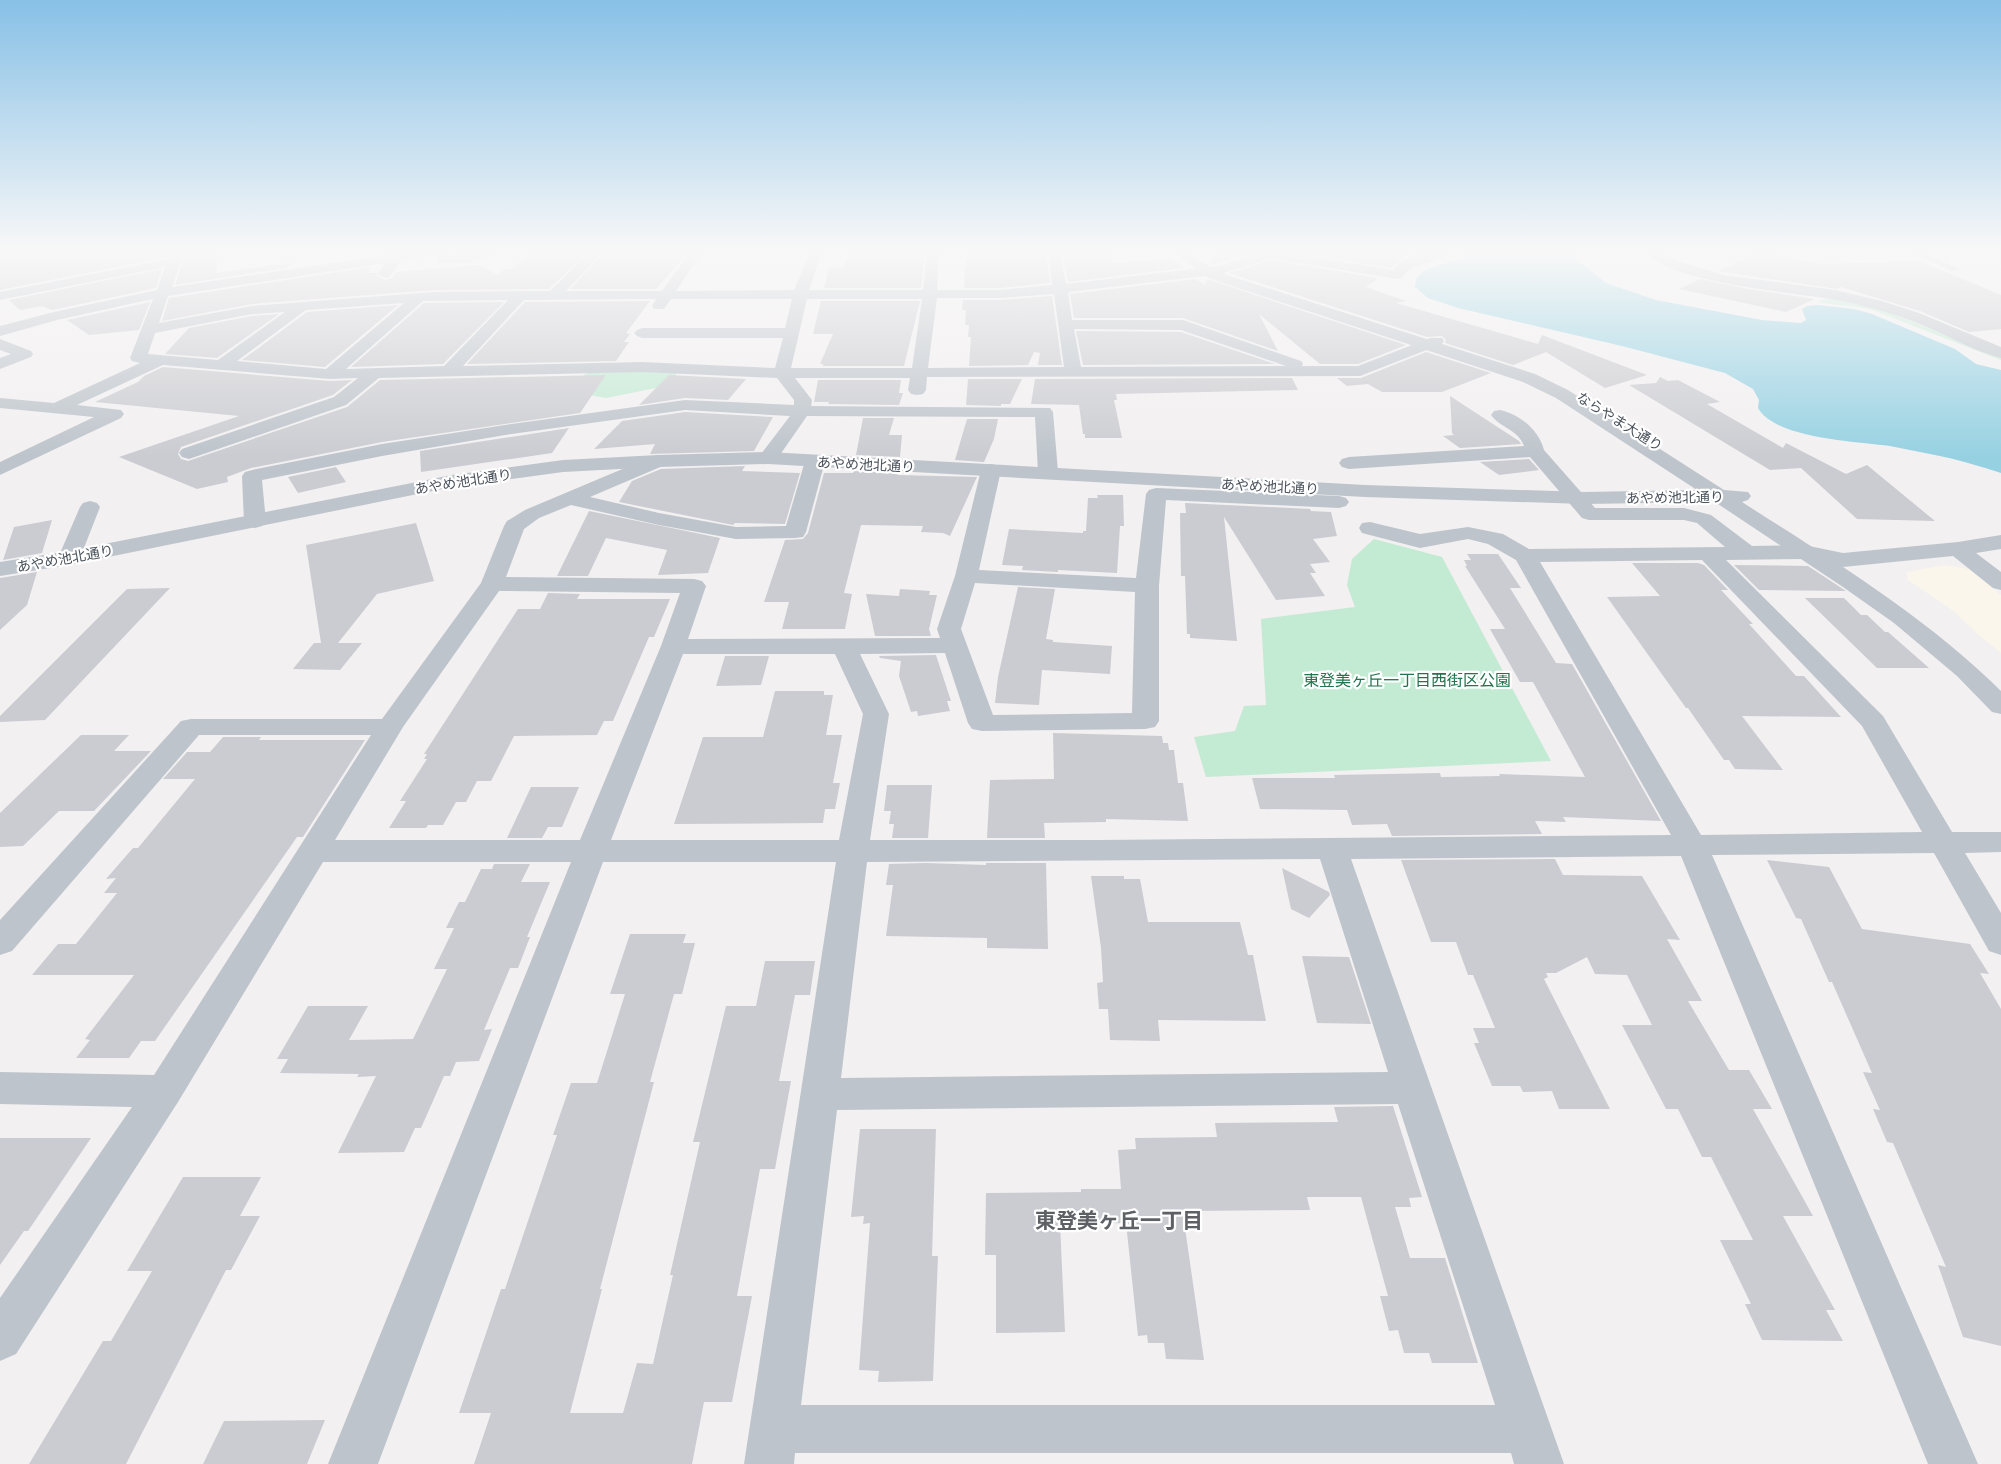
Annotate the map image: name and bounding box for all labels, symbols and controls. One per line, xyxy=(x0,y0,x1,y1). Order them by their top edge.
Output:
street label: ならやま大通り xyxy=(1574,388,1666,454)
street label: あやめ池北通り xyxy=(817,453,915,475)
street label: あやめ池北通り xyxy=(413,465,513,497)
street label: あやめ池北通り xyxy=(1221,475,1319,497)
street label: あやめ池北通り xyxy=(1626,488,1724,506)
street label: あやめ池北通り xyxy=(15,541,115,575)
park label: 東登美ヶ丘一丁目西街区公園 xyxy=(1303,670,1511,689)
district label: 東登美ヶ丘一丁目 xyxy=(1035,1207,1203,1232)

